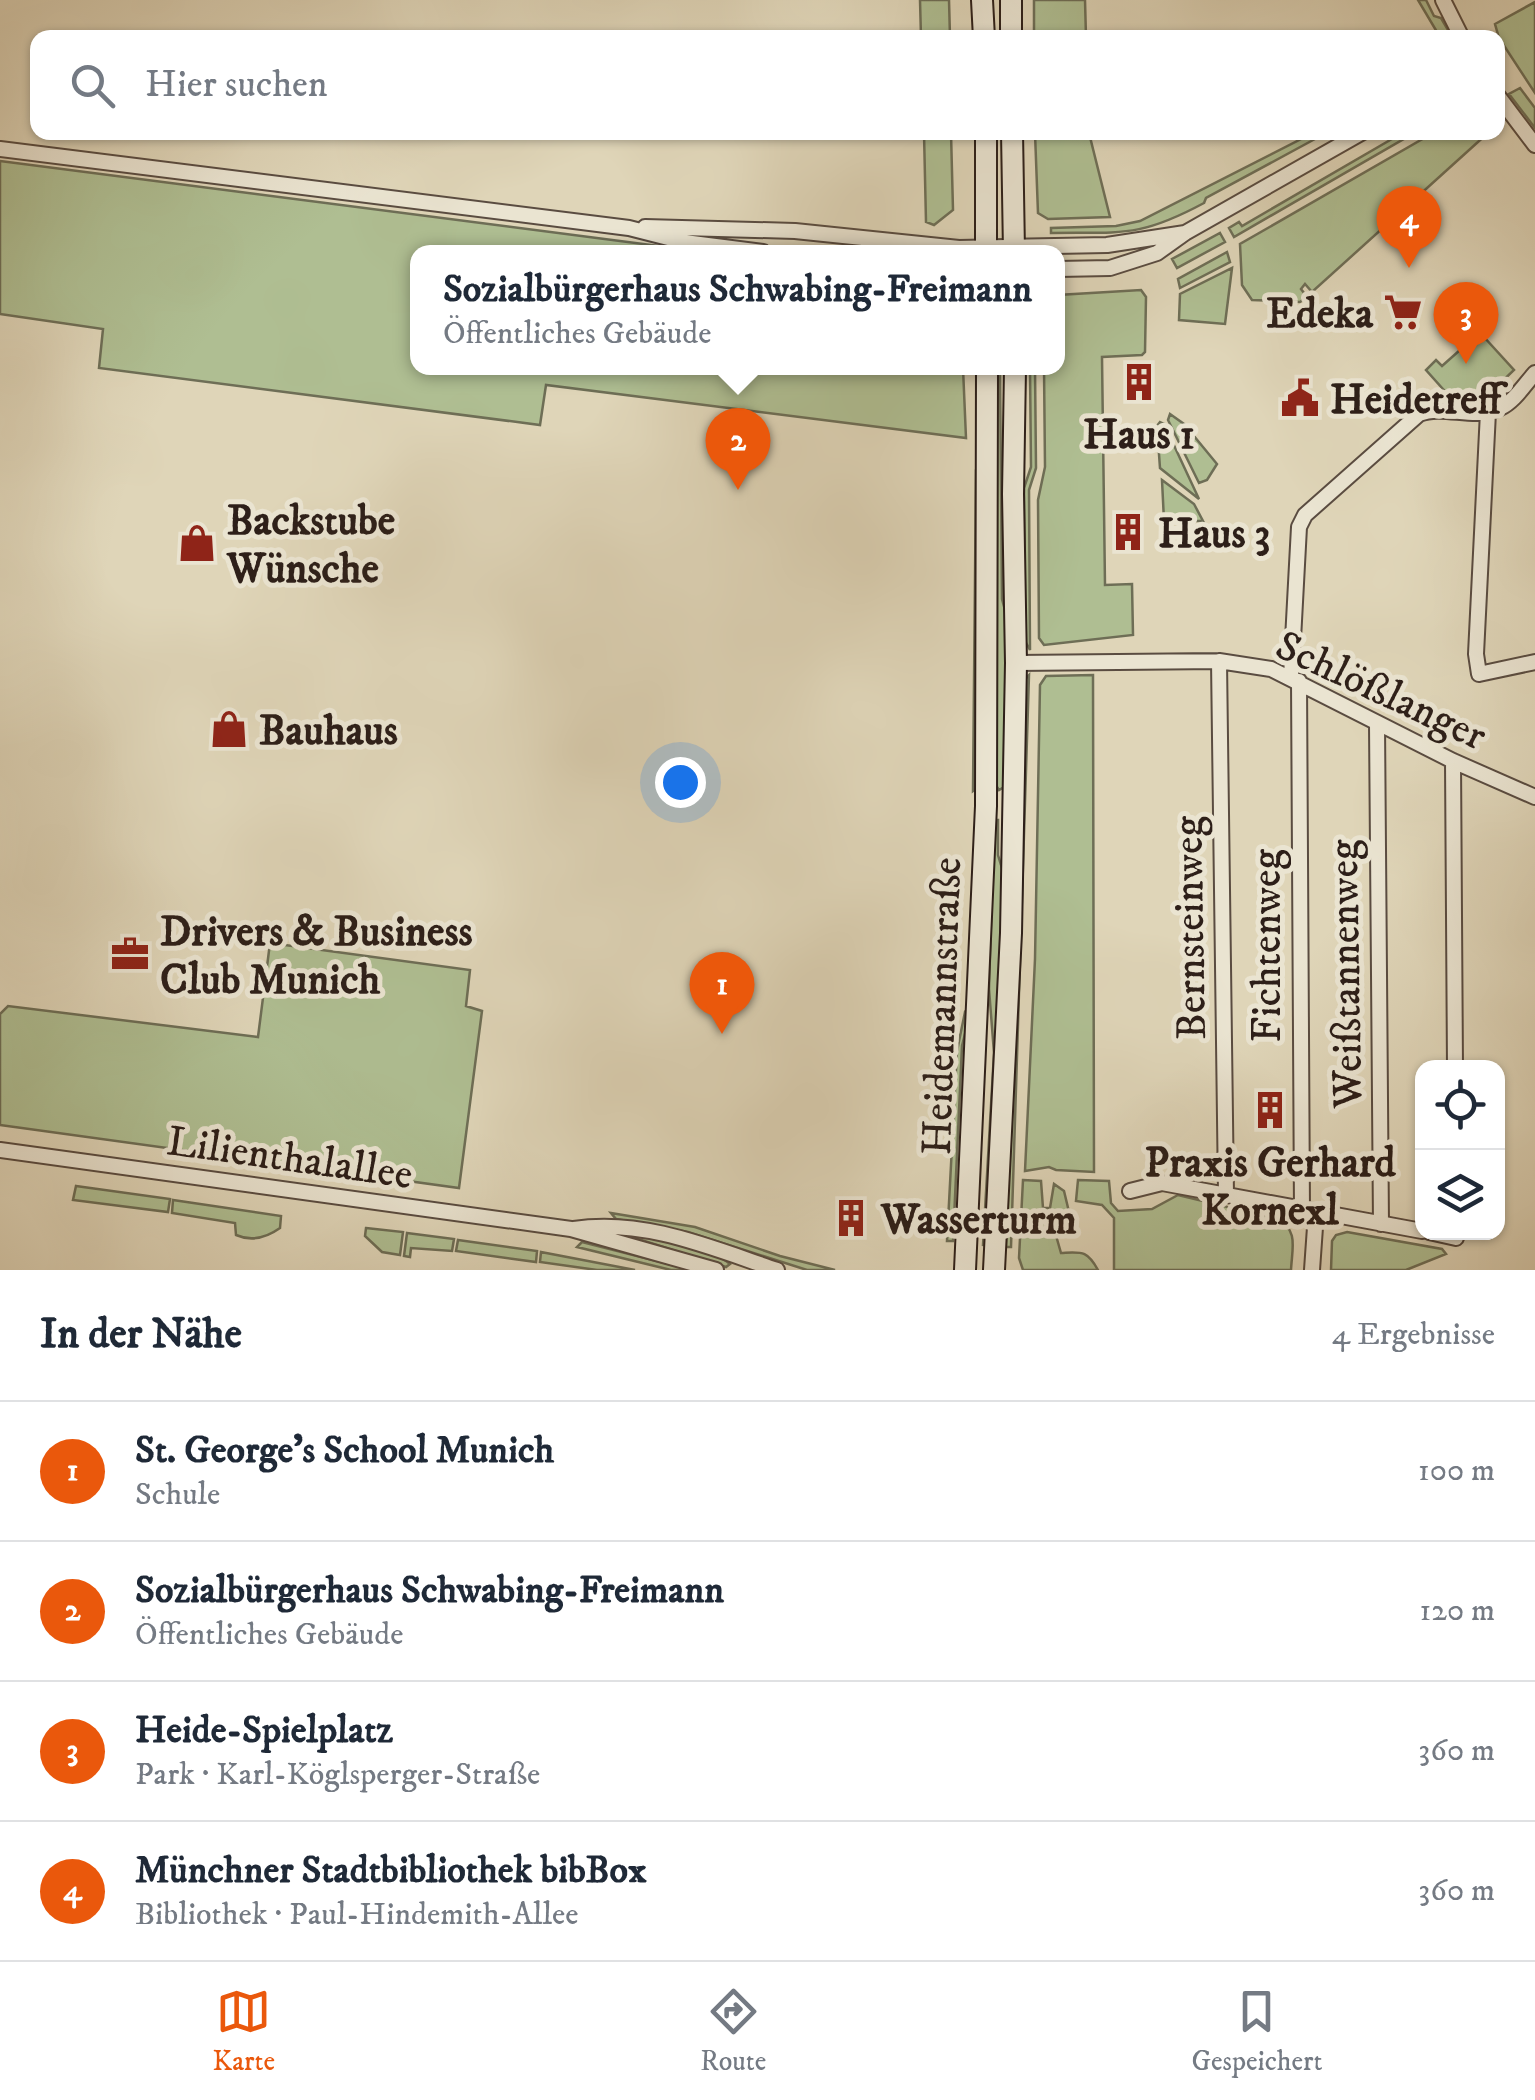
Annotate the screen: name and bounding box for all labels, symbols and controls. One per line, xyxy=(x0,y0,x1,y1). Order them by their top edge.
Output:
search box xyxy=(30,30,1505,140)
icon: search xyxy=(65,58,120,113)
text: Hier suchen xyxy=(145,61,328,109)
pin: 4 xyxy=(1376,186,1442,268)
popup xyxy=(410,245,1065,375)
text: Sozialbürgerhaus Schwabing-Freimann xyxy=(443,266,1032,314)
pin: 3 xyxy=(1434,282,1498,364)
place label: Edeka xyxy=(1266,289,1374,341)
supermarket icon: Edeka xyxy=(1382,291,1424,333)
text: Öffentliches Gebäude xyxy=(443,314,711,354)
building icon: Haus 1 xyxy=(1118,361,1160,403)
place label: Heidetreff xyxy=(1330,375,1509,427)
public building icon: Heidetreff xyxy=(1279,377,1321,419)
pin: 2 xyxy=(706,408,770,490)
place label: Haus 1 xyxy=(1083,410,1195,462)
place label: Backstube Wünsche xyxy=(226,496,395,596)
place label: Haus 3 xyxy=(1158,509,1270,561)
building icon: Haus 3 xyxy=(1107,511,1149,553)
shop icon: Backstube Wünsche xyxy=(176,522,218,564)
street label: Schlößlanger xyxy=(1267,620,1495,763)
place label: Bauhaus xyxy=(259,706,398,758)
shop icon: Bauhaus xyxy=(208,708,250,750)
your location xyxy=(655,757,706,808)
street label: Bernsteinweg xyxy=(1163,815,1219,1040)
street label: Weißtannenweg xyxy=(1319,839,1375,1110)
street label: Fichtenweg xyxy=(1242,849,1294,1043)
street label: Heidemannstraße xyxy=(912,856,974,1156)
place label: Drivers & Business Club Munich xyxy=(160,907,472,1007)
office icon: Drivers & Business Club Munich xyxy=(109,933,151,975)
pin: 1 xyxy=(690,952,754,1034)
map controls xyxy=(1415,1060,1505,1240)
button: locate xyxy=(1415,1060,1505,1150)
building icon: Praxis Gerhard Kornexl xyxy=(1249,1089,1291,1131)
street label: Lilienthalallee xyxy=(164,1116,416,1202)
place label: Praxis Gerhard Kornexl xyxy=(1145,1138,1396,1238)
button: layers xyxy=(1415,1150,1505,1240)
place label: Wasserturm xyxy=(880,1195,1077,1247)
building icon: Wasserturm xyxy=(830,1197,872,1239)
text: In der Nähe xyxy=(40,1309,242,1361)
text: 4 Ergebnisse xyxy=(1332,1315,1495,1355)
text: St. George’s School Munich xyxy=(135,1427,554,1475)
text: 1 xyxy=(67,1451,78,1491)
text: 100 m xyxy=(1418,1451,1495,1491)
text: Schule xyxy=(135,1475,220,1515)
text: Sozialbürgerhaus Schwabing-Freimann xyxy=(135,1567,724,1615)
text: 2 xyxy=(65,1591,80,1631)
text: 120 m xyxy=(1419,1591,1495,1631)
text: Öffentliches Gebäude xyxy=(135,1615,404,1655)
text: Heide-Spielplatz xyxy=(135,1707,393,1755)
text: 3 xyxy=(67,1731,78,1771)
text: 360 m xyxy=(1418,1731,1495,1771)
text: Park · Karl-Köglsperger-Straße xyxy=(135,1755,540,1795)
text: Münchner Stadtbibliothek bibBox xyxy=(135,1847,647,1895)
text: 4 xyxy=(63,1871,82,1911)
text: 360 m xyxy=(1418,1871,1495,1911)
text: Bibliothek · Paul-Hindemith-Allee xyxy=(135,1895,578,1935)
tab: Karte xyxy=(213,1984,275,2079)
tab: Route xyxy=(700,1984,766,2079)
tab: Gespeichert xyxy=(1191,1984,1322,2079)

